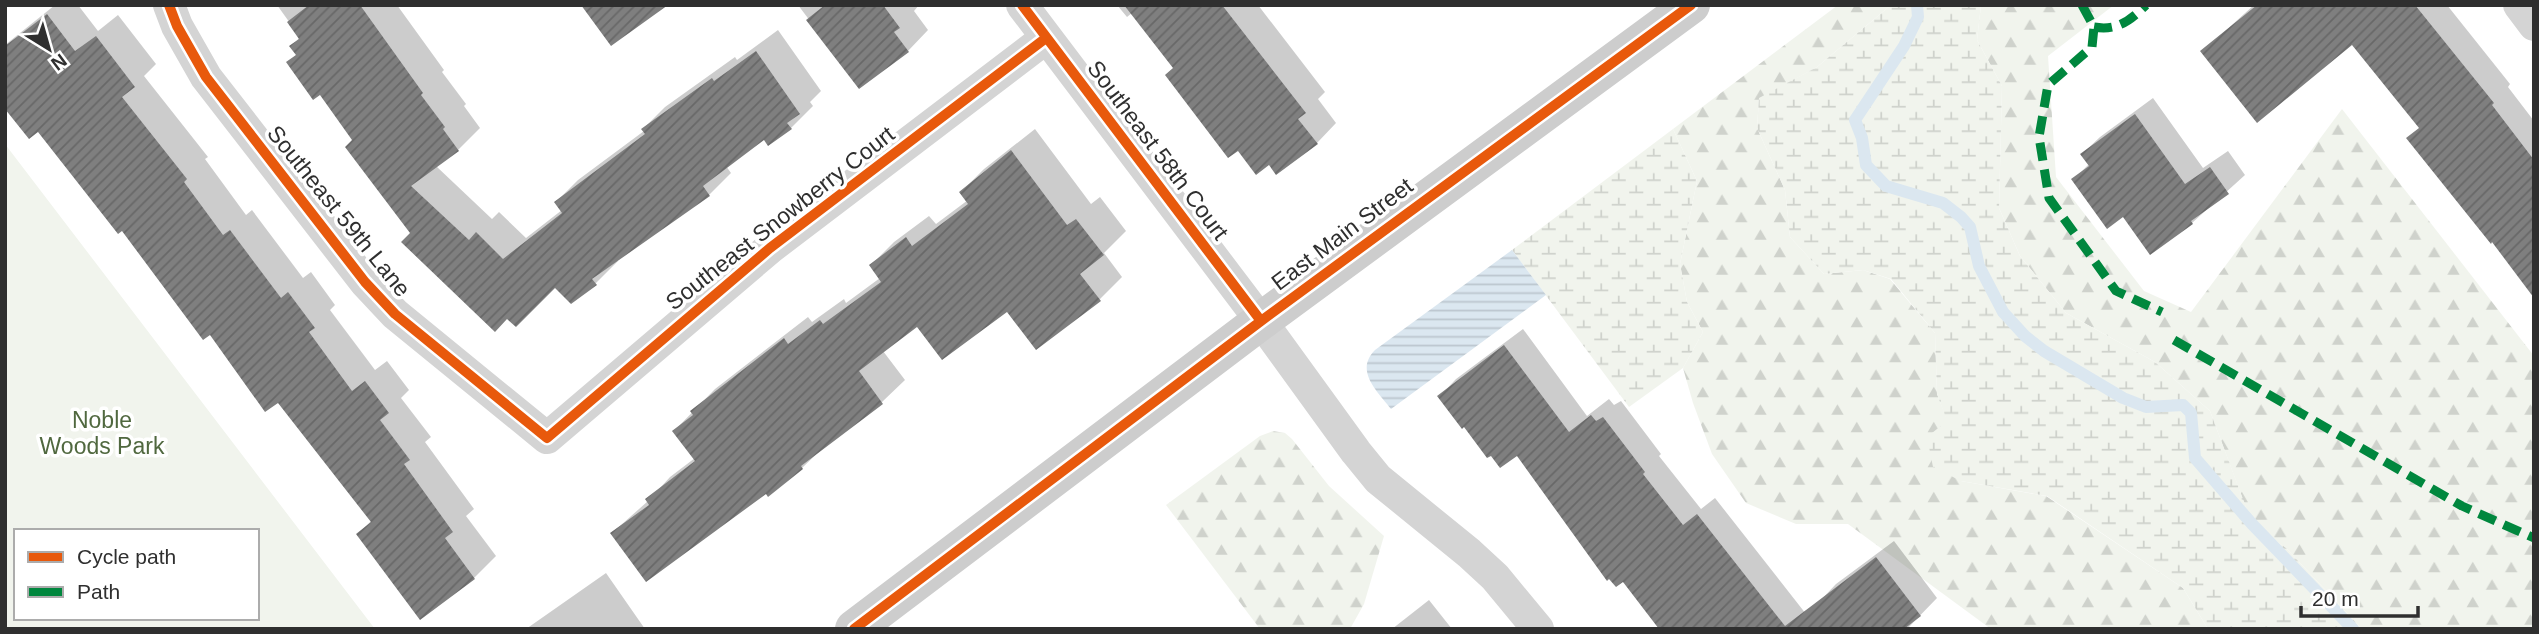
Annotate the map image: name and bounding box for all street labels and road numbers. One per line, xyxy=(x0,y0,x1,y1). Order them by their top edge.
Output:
street label: Southeast 58th Court xyxy=(1082,55,1234,245)
street label: Southeast 59th Lane xyxy=(262,120,416,302)
street label: Southeast Snowberry Court xyxy=(661,120,900,315)
street label: East Main Street xyxy=(1266,172,1418,296)

